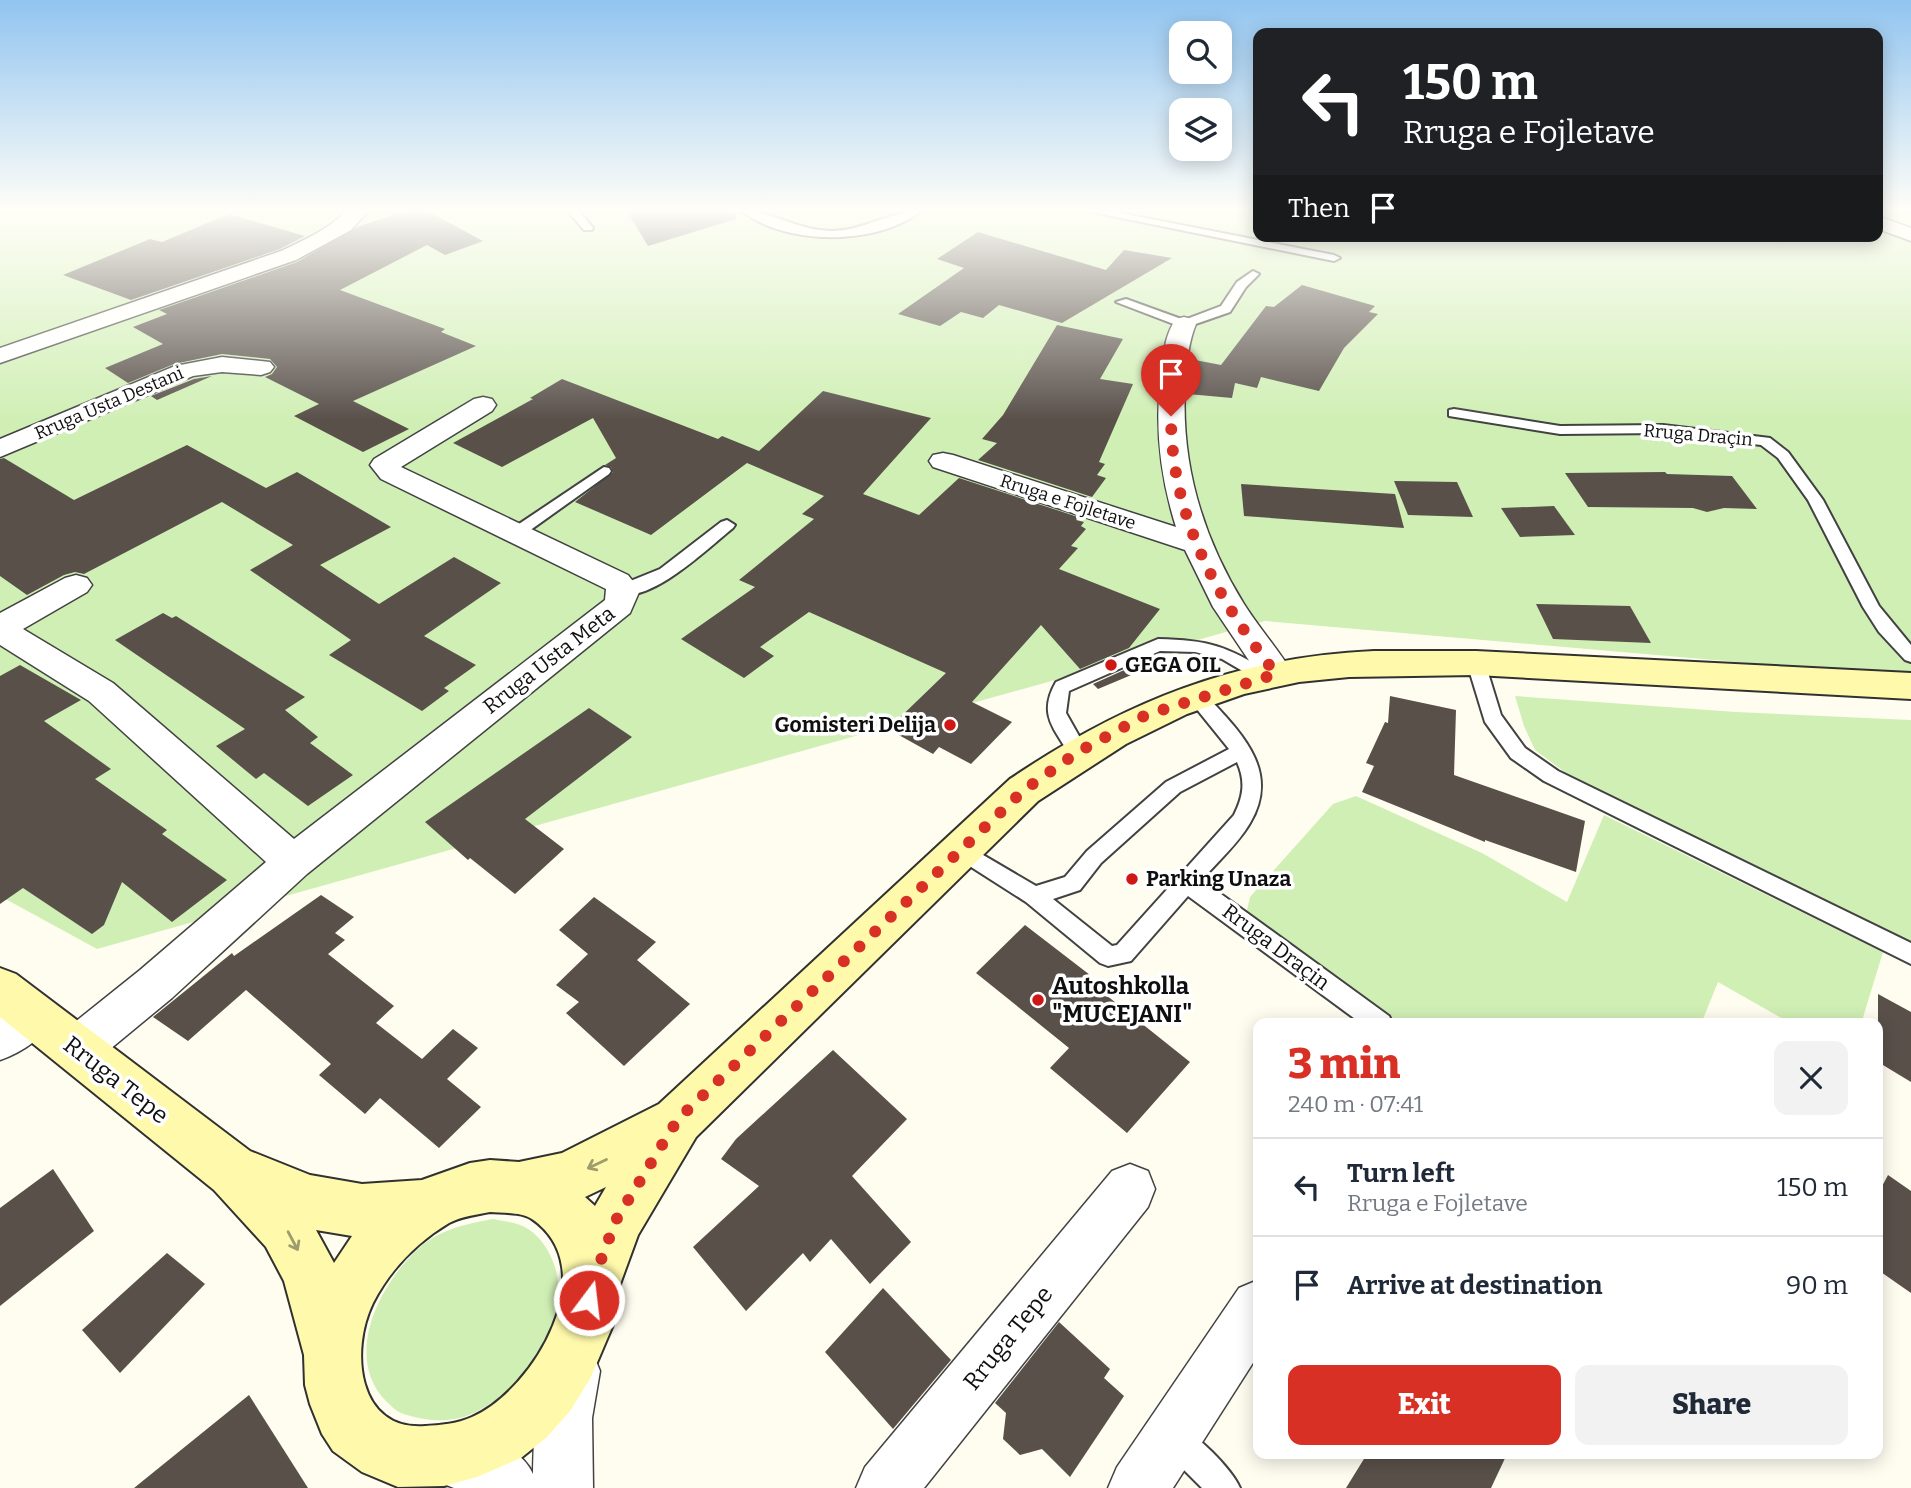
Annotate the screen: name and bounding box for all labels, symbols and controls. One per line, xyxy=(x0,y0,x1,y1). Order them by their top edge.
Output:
map controls xyxy=(1169,21,1232,161)
button: search xyxy=(1169,21,1232,84)
text: 150 m xyxy=(1403,53,1538,112)
icon: left xyxy=(1288,56,1379,147)
button: layers xyxy=(1169,98,1232,161)
text: Rruga e Fojletave xyxy=(1403,113,1655,151)
icon: arrive xyxy=(1364,189,1402,227)
text: Then xyxy=(1288,193,1350,224)
pin xyxy=(1141,344,1201,416)
icon: arrive xyxy=(1152,355,1190,393)
street label: Rruga Usta Destani xyxy=(31,362,187,444)
street label: Rruga Draçin xyxy=(1642,419,1754,451)
street label: Rruga e Fojletave xyxy=(997,470,1139,534)
street label: Rruga Usta Meta xyxy=(478,600,620,720)
place label: GEGA OIL xyxy=(1125,652,1221,678)
marker: GEGA OIL xyxy=(1103,657,1119,673)
place label: Gomisteri Delija xyxy=(774,712,936,738)
marker: Gomisteri Delija xyxy=(942,717,958,733)
place label: Parking Unaza xyxy=(1146,866,1291,892)
marker: Parking Unaza xyxy=(1124,871,1140,887)
street label: Rruga Draçin xyxy=(1217,898,1335,996)
place label: Autoshkolla "MUCEJANI" xyxy=(1052,972,1192,1028)
marker: Autoshkolla "MUCEJANI" xyxy=(1030,992,1046,1008)
street label: Rruga Tepe xyxy=(58,1030,174,1130)
text: 3 min xyxy=(1288,1039,1401,1089)
button: close xyxy=(1774,1041,1848,1115)
text: 240 m · 07:41 xyxy=(1288,1090,1423,1118)
one-way arrow xyxy=(587,1158,608,1171)
text: Turn left xyxy=(1347,1158,1455,1189)
icon: left xyxy=(1288,1168,1326,1206)
text: 150 m xyxy=(1777,1172,1848,1203)
text: Rruga e Fojletave xyxy=(1347,1189,1528,1217)
one-way arrow xyxy=(286,1230,300,1251)
position arrow xyxy=(552,1263,626,1337)
icon: arrive xyxy=(1288,1266,1326,1304)
text: Arrive at destination xyxy=(1347,1270,1602,1301)
text: 90 m xyxy=(1786,1270,1848,1301)
street label: Rruga Tepe xyxy=(958,1280,1058,1396)
button: Exit xyxy=(1288,1365,1561,1445)
button: Share xyxy=(1575,1365,1848,1445)

